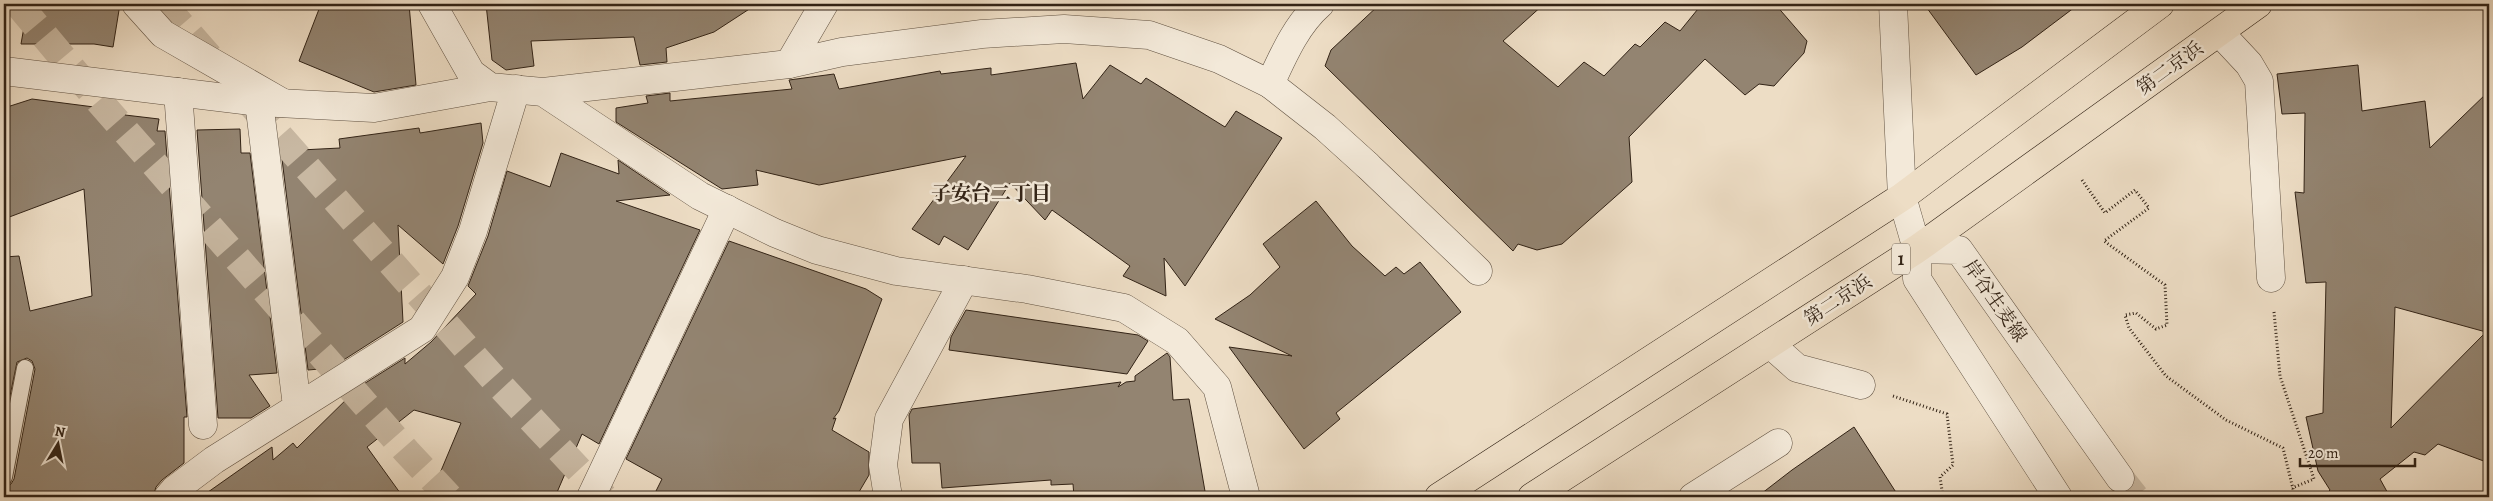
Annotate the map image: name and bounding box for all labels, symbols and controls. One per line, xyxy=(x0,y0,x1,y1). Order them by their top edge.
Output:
street label: 第二京浜 xyxy=(2132,35,2208,101)
district label: 子安台二丁目 xyxy=(931,180,1051,207)
road number: 1 xyxy=(1892,243,1910,274)
street label: 岸谷生麦線 xyxy=(1957,255,2033,347)
street label: 第二京浜 xyxy=(1799,268,1877,332)
north arrow xyxy=(32,418,82,468)
text: N xyxy=(53,421,67,442)
scale bar xyxy=(2300,436,2416,468)
text: 20 m xyxy=(2308,443,2339,463)

